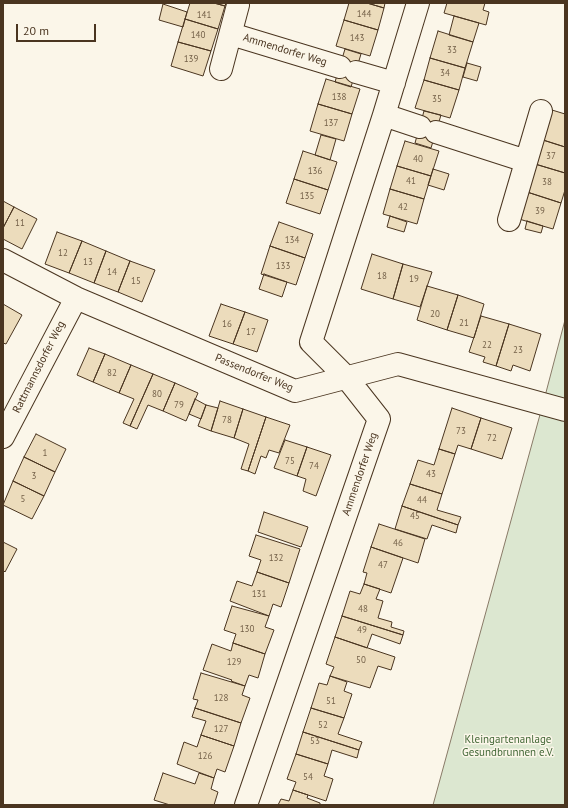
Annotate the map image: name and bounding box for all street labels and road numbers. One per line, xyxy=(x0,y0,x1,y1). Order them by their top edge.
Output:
street label: Ammendorfer Weg xyxy=(241,31,329,69)
street label: Rattmannsdorfer Weg xyxy=(10,319,68,415)
street label: Passendorfer Weg xyxy=(213,351,295,395)
street label: Ammendorfer Weg xyxy=(340,431,380,517)

